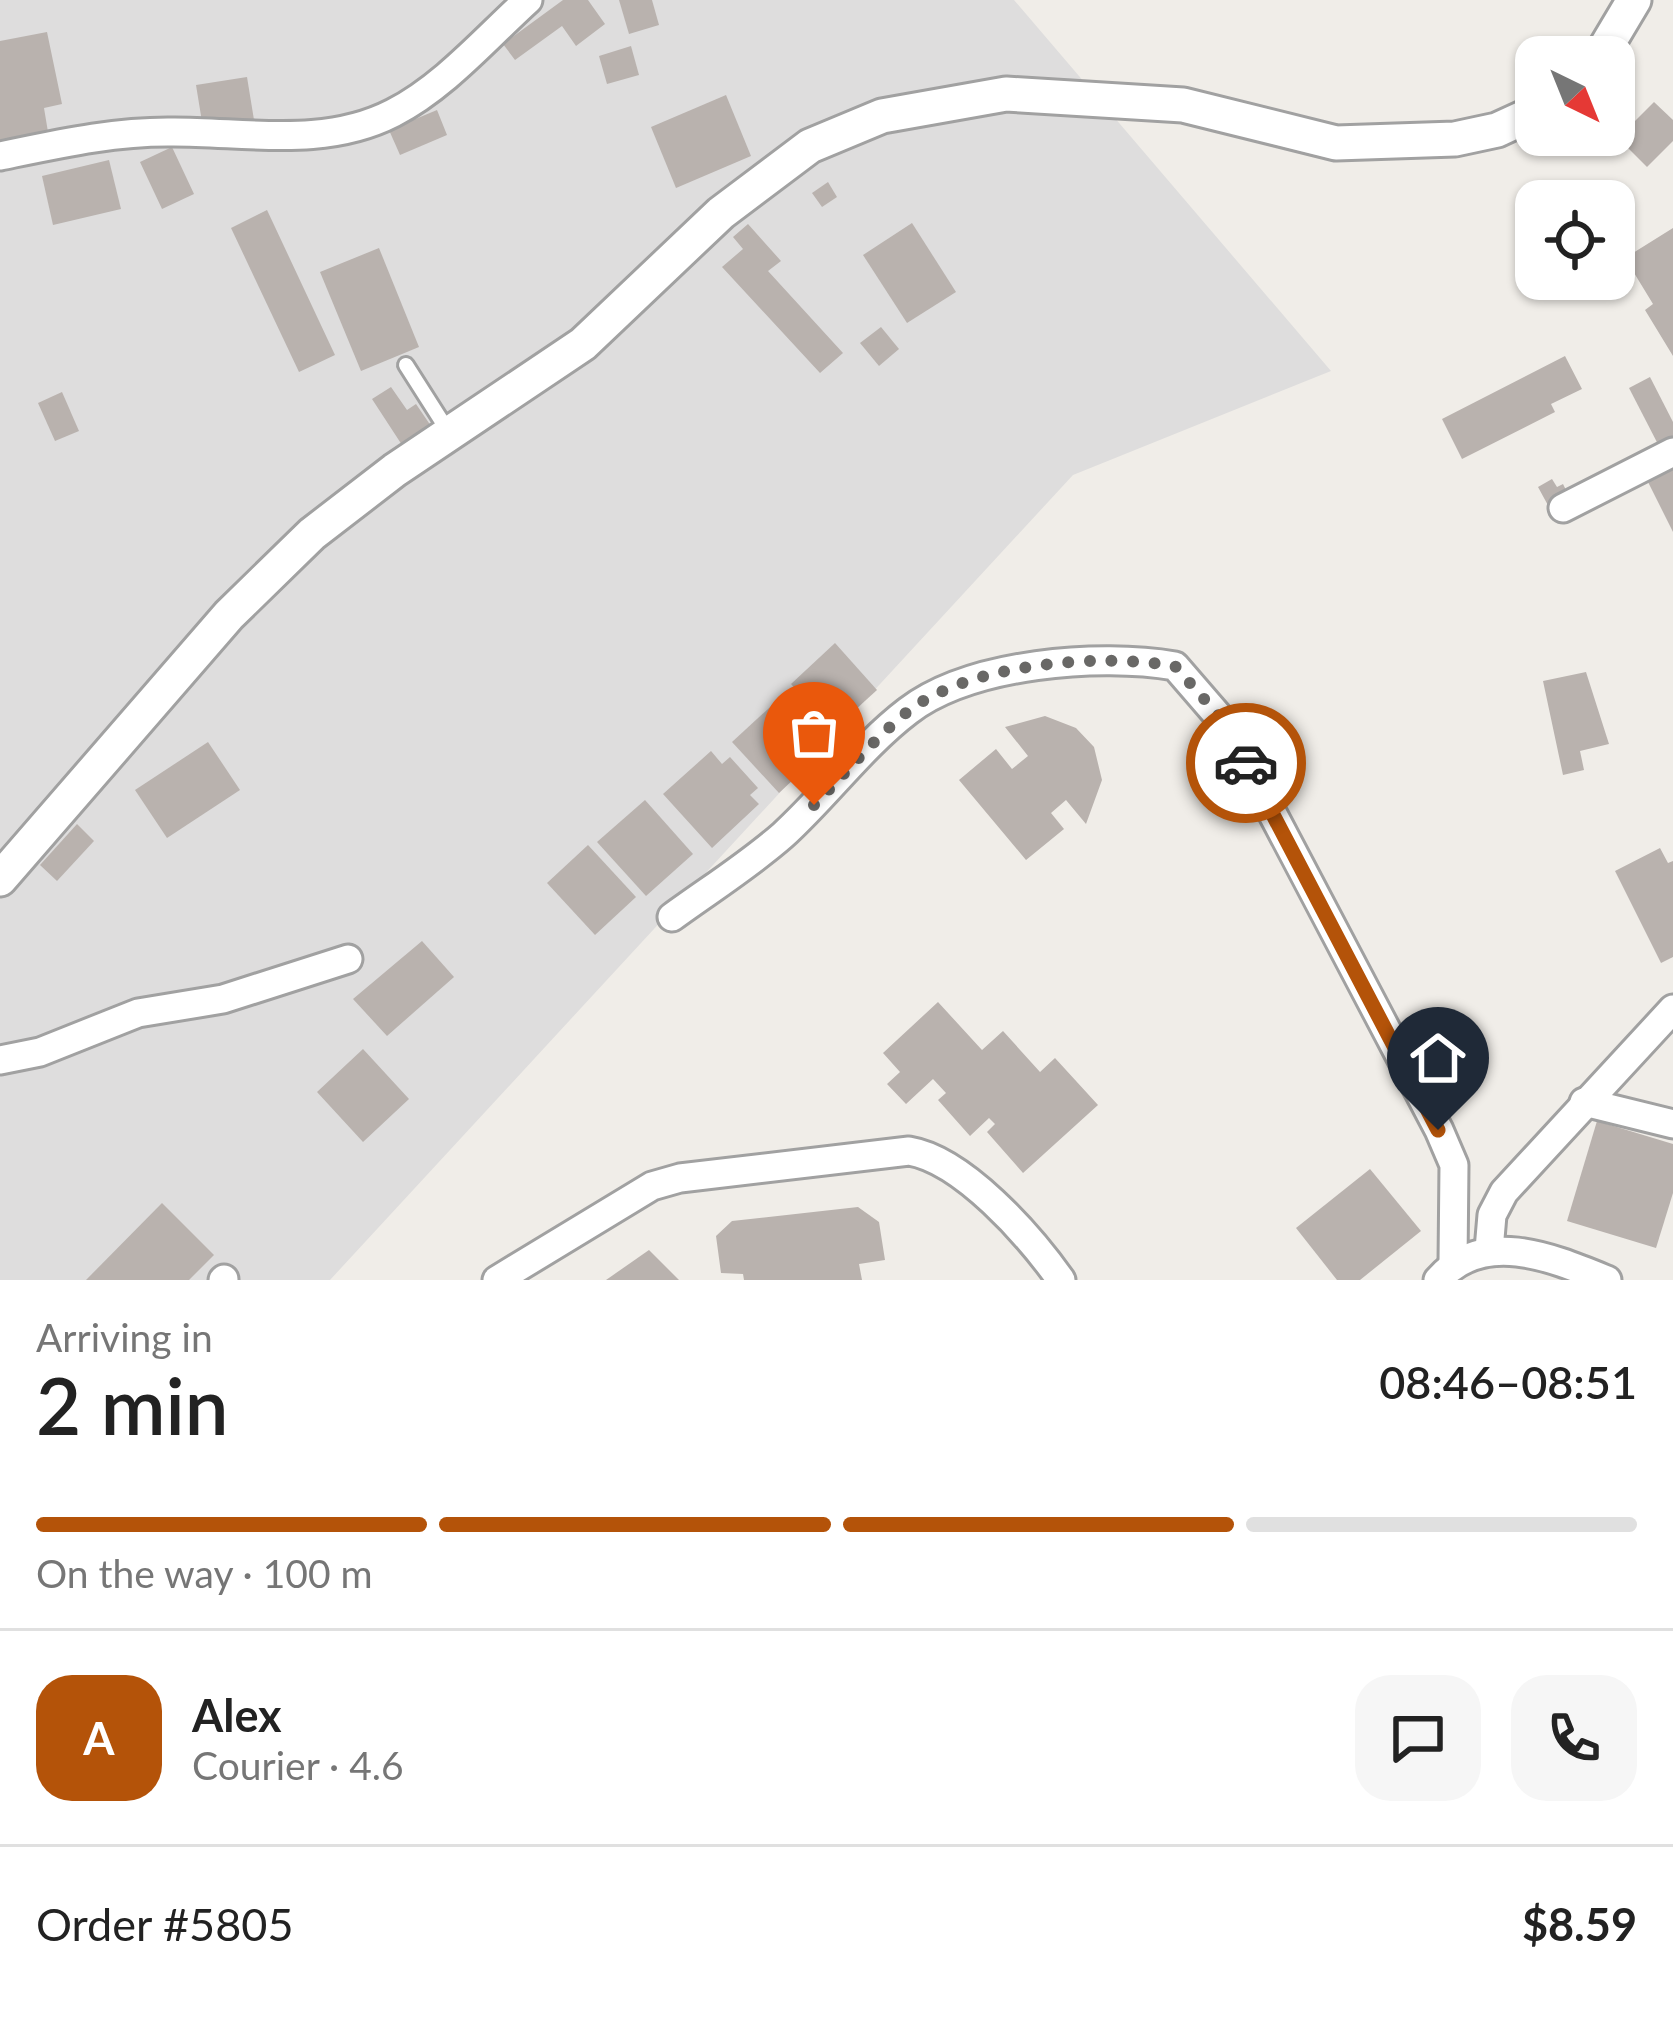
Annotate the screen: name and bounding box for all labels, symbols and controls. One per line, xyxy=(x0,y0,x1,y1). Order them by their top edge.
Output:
north arrow xyxy=(1515,36,1635,156)
map controls xyxy=(1515,36,1635,300)
button: locate xyxy=(1515,180,1635,300)
pin xyxy=(763,682,865,805)
icon: bag xyxy=(781,700,847,766)
courier xyxy=(1186,703,1306,823)
icon: car xyxy=(1213,730,1279,796)
pin xyxy=(1387,1007,1489,1130)
icon: home xyxy=(1405,1025,1471,1091)
text: Arriving in xyxy=(36,1314,213,1360)
text: 08:46–08:51 xyxy=(1379,1355,1637,1409)
text: 2 min xyxy=(36,1358,229,1452)
text: On the way · 100 m xyxy=(36,1550,373,1596)
button: chat xyxy=(1355,1675,1481,1801)
button: phone xyxy=(1511,1675,1637,1801)
text: Alex xyxy=(192,1688,282,1742)
text: A xyxy=(83,1711,115,1765)
text: Courier · 4.6 xyxy=(192,1742,404,1788)
text: Order #5805 xyxy=(36,1897,294,1951)
text: $8.59 xyxy=(1522,1897,1637,1951)

